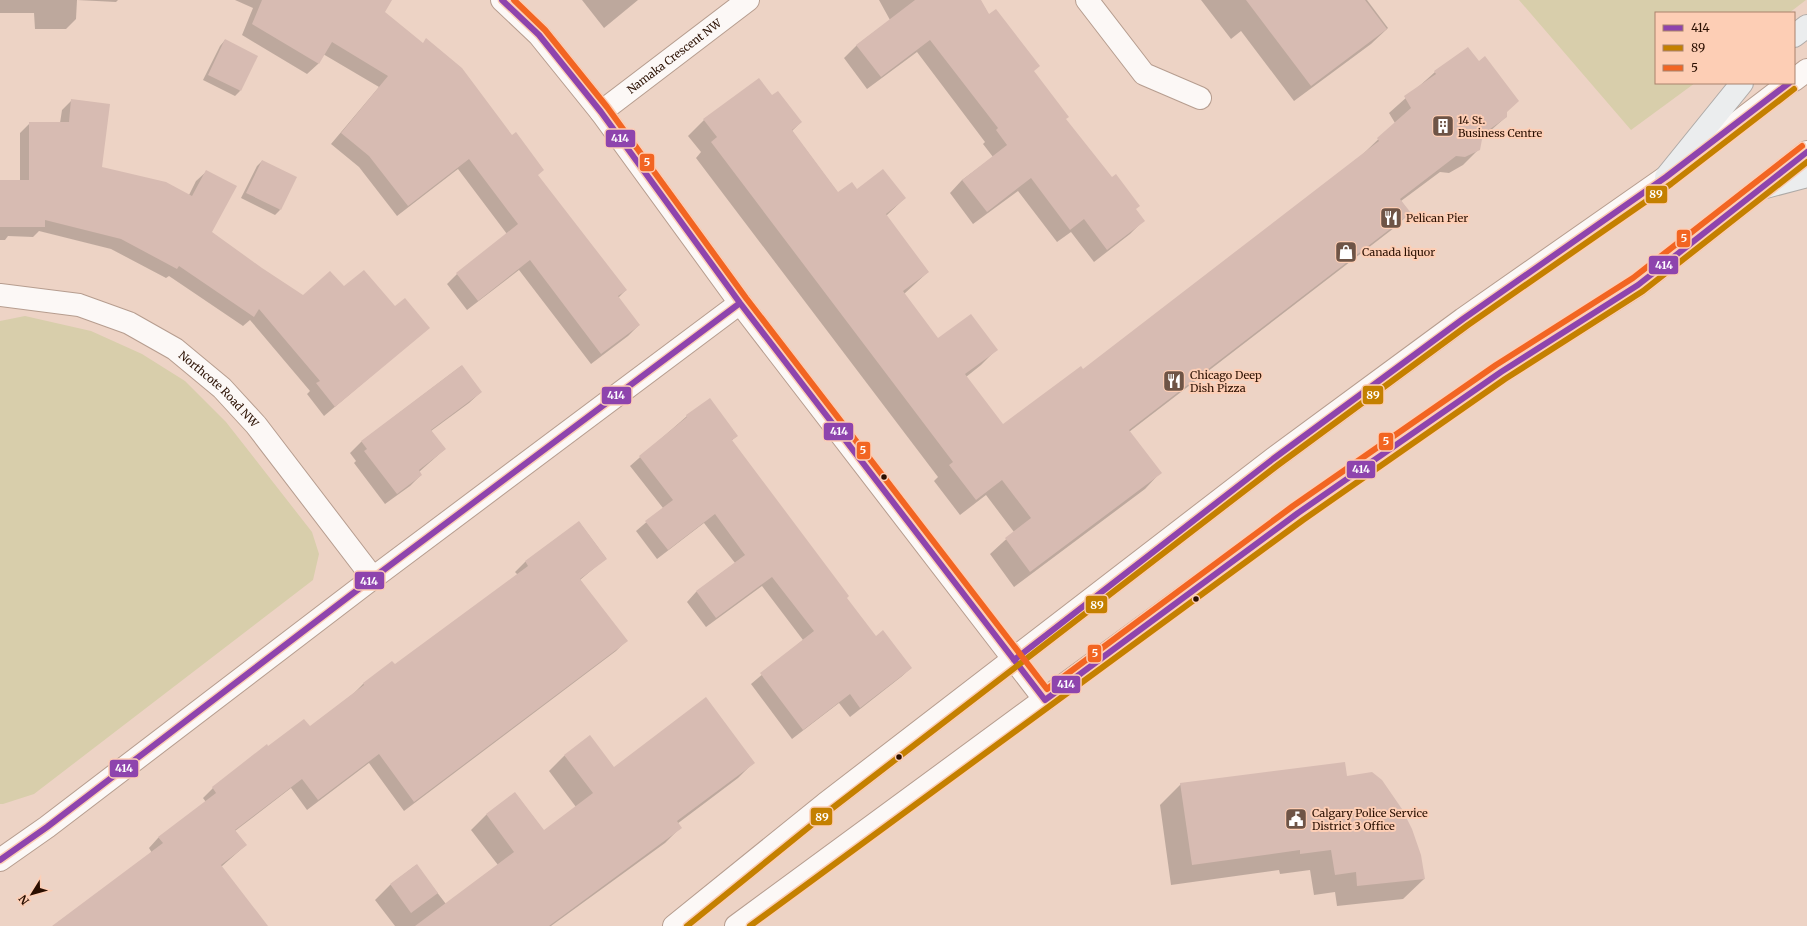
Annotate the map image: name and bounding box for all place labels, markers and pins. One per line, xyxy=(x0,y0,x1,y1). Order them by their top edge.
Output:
building icon: 14 St. Business Centre xyxy=(1430,113,1456,139)
place label: 14 St. Business Centre xyxy=(1458,113,1543,140)
restaurant icon: Pelican Pier xyxy=(1378,205,1404,231)
place label: Pelican Pier xyxy=(1406,211,1468,225)
shop icon: Canada liquor xyxy=(1333,239,1359,265)
place label: Canada liquor xyxy=(1362,245,1435,259)
restaurant icon: Chicago Deep Dish Pizza xyxy=(1161,368,1187,394)
place label: Chicago Deep Dish Pizza xyxy=(1190,368,1262,395)
unlabelled marker xyxy=(879,472,889,482)
unlabelled marker xyxy=(1191,594,1201,604)
unlabelled marker xyxy=(894,752,904,762)
public building icon: Calgary Police Service District 3 Office xyxy=(1283,806,1309,832)
place label: Calgary Police Service District 3 Office xyxy=(1312,806,1428,833)

